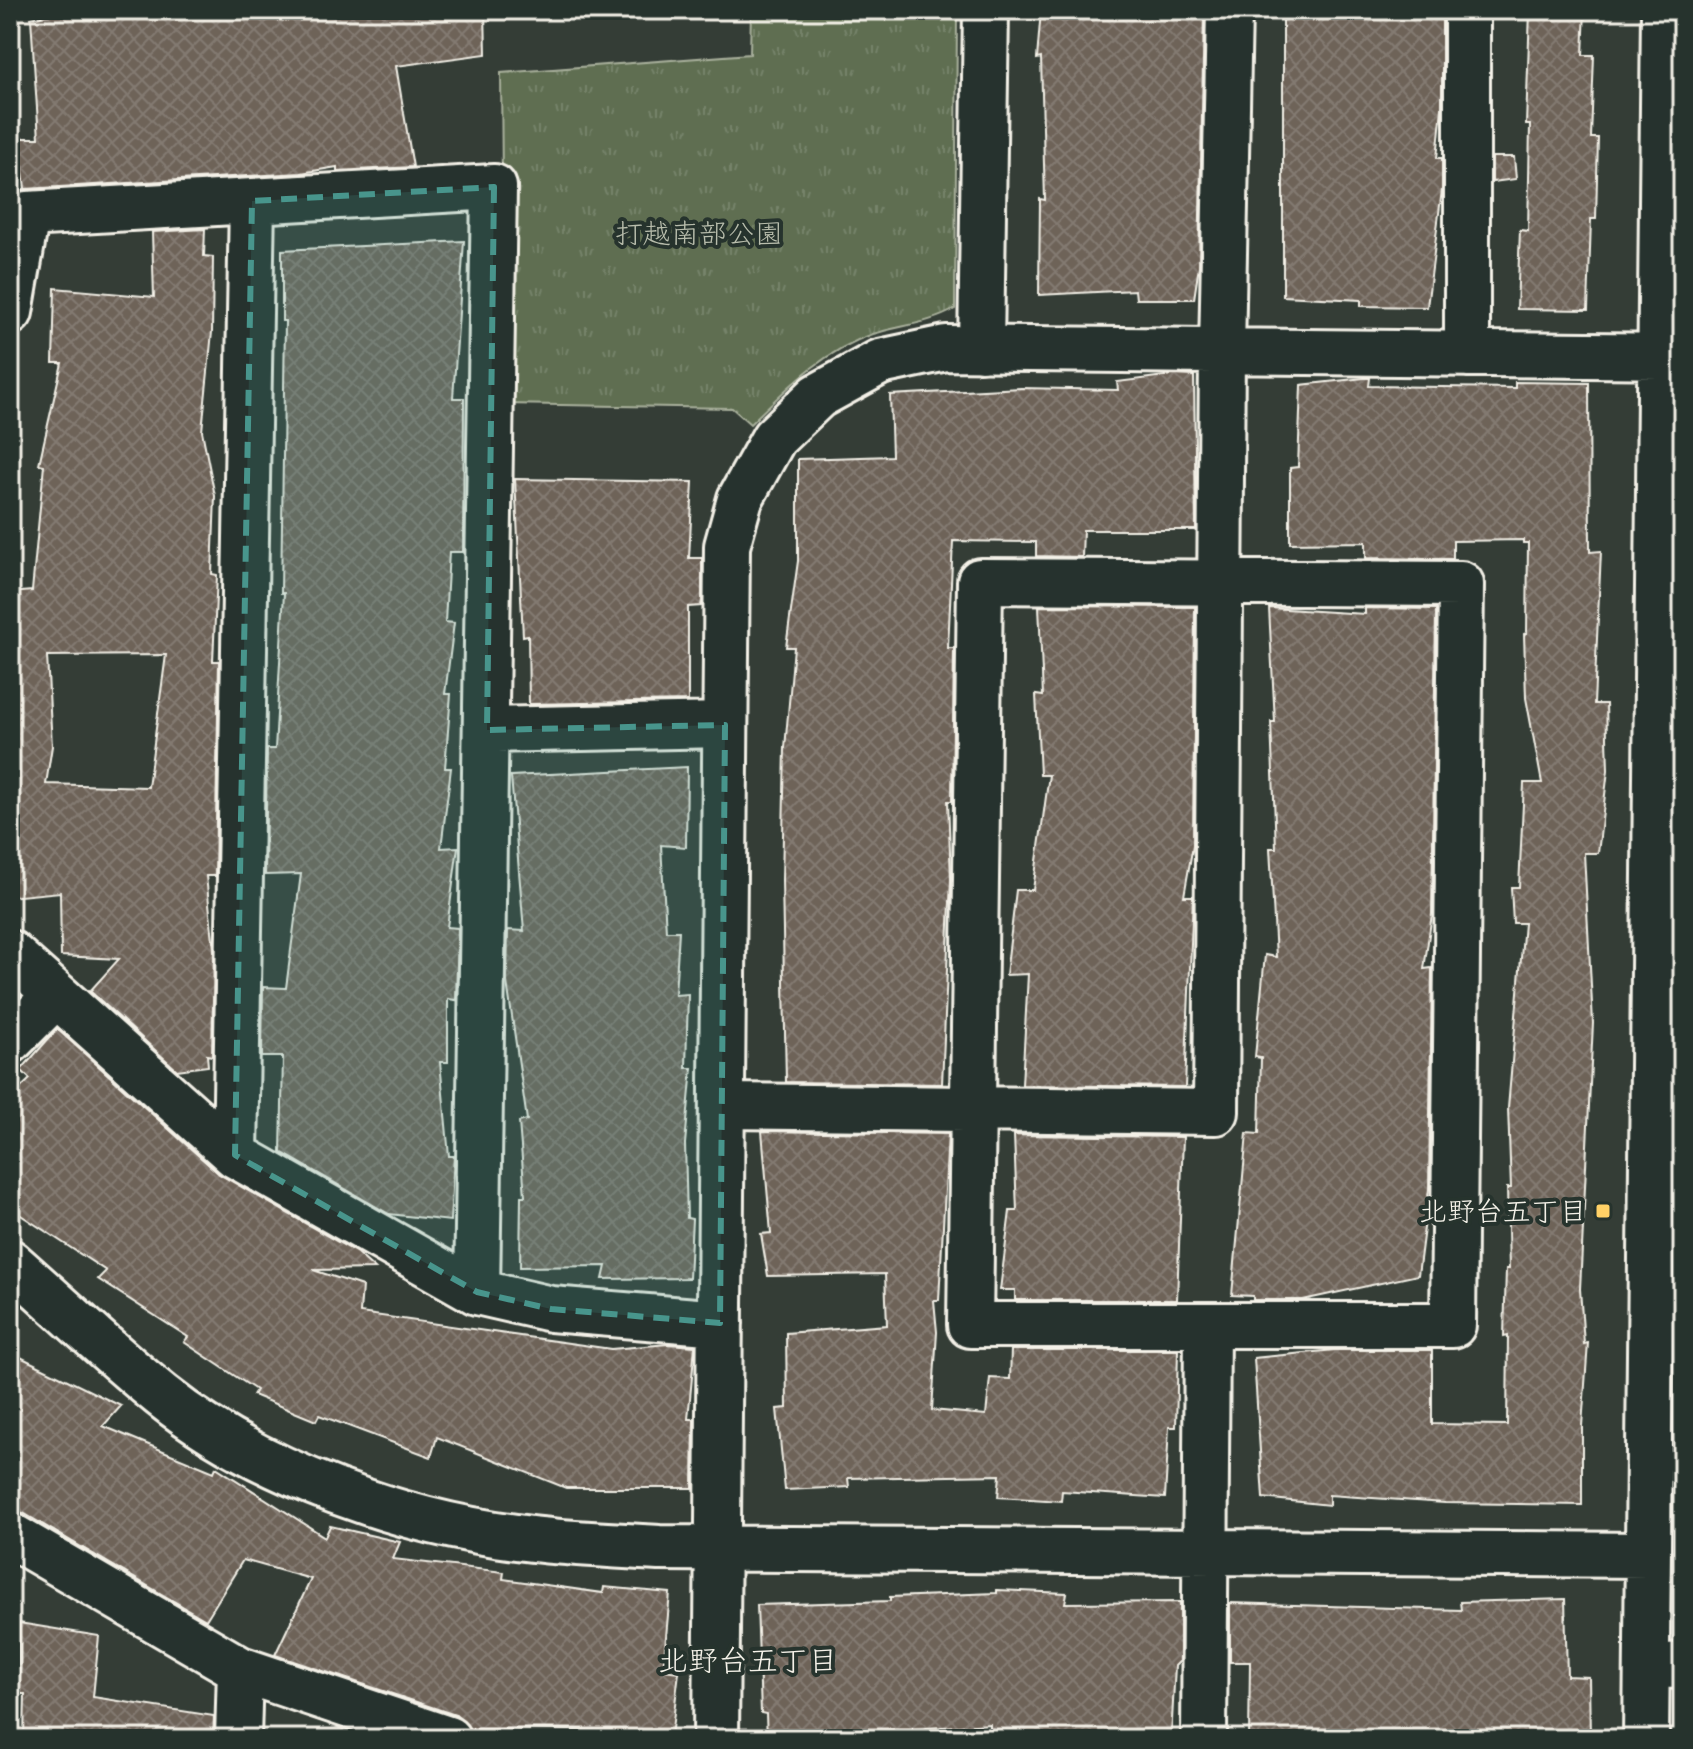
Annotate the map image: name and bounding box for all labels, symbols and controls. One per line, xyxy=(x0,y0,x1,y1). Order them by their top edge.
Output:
park label: 打越南部公園 xyxy=(615,214,783,252)
place label: 北野台五丁目 xyxy=(1419,1192,1587,1230)
marker: 北野台五丁目 xyxy=(1594,1202,1612,1220)
district label: 北野台五丁目 xyxy=(658,1640,838,1680)

